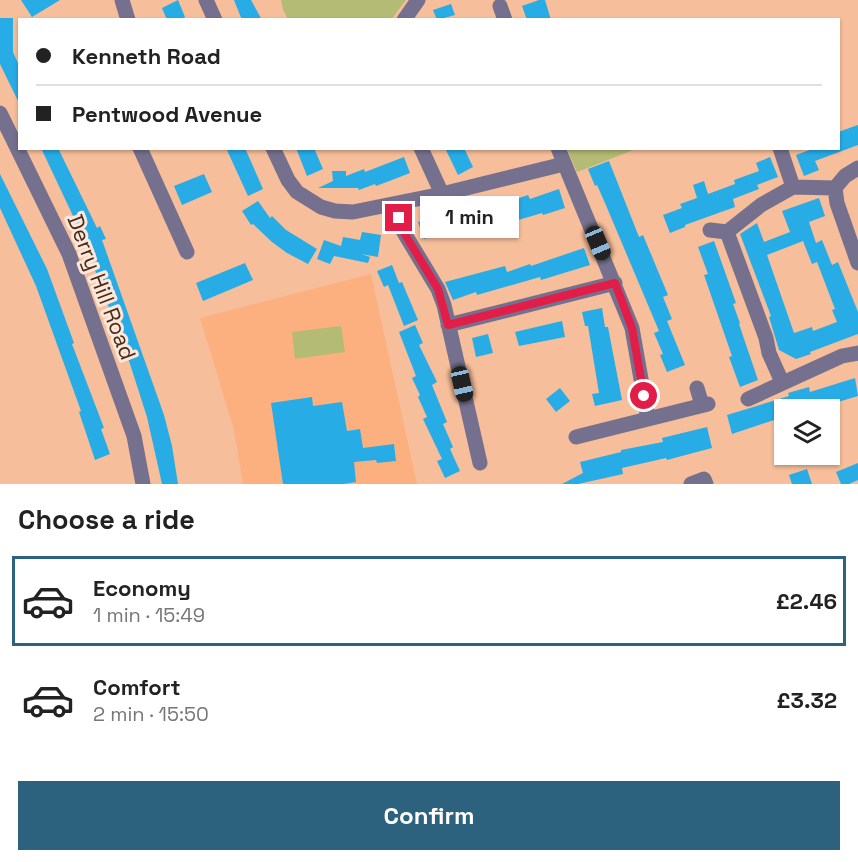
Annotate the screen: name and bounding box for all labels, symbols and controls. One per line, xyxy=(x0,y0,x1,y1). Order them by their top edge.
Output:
text: Kenneth Road xyxy=(72,42,221,70)
text: Pentwood Avenue xyxy=(72,100,262,128)
callout: 1 min xyxy=(420,197,519,239)
route end xyxy=(385,204,412,231)
text: 1 min xyxy=(445,204,494,230)
street label: Derry Hill Road xyxy=(61,210,143,364)
car xyxy=(583,223,613,263)
car xyxy=(449,364,475,404)
route start xyxy=(630,382,657,409)
map controls xyxy=(774,399,840,465)
button: layers xyxy=(774,399,840,465)
text: Choose a ride xyxy=(18,502,195,537)
icon: car xyxy=(21,574,75,628)
text: Economy xyxy=(93,574,191,602)
text: £2.46 xyxy=(776,587,837,615)
text: 1 min · 15:49 xyxy=(93,602,205,628)
icon: car xyxy=(21,673,75,727)
text: Comfort xyxy=(93,673,181,701)
text: £3.32 xyxy=(777,686,837,714)
text: 2 min · 15:50 xyxy=(93,701,209,727)
button: Confirm xyxy=(18,781,840,850)

